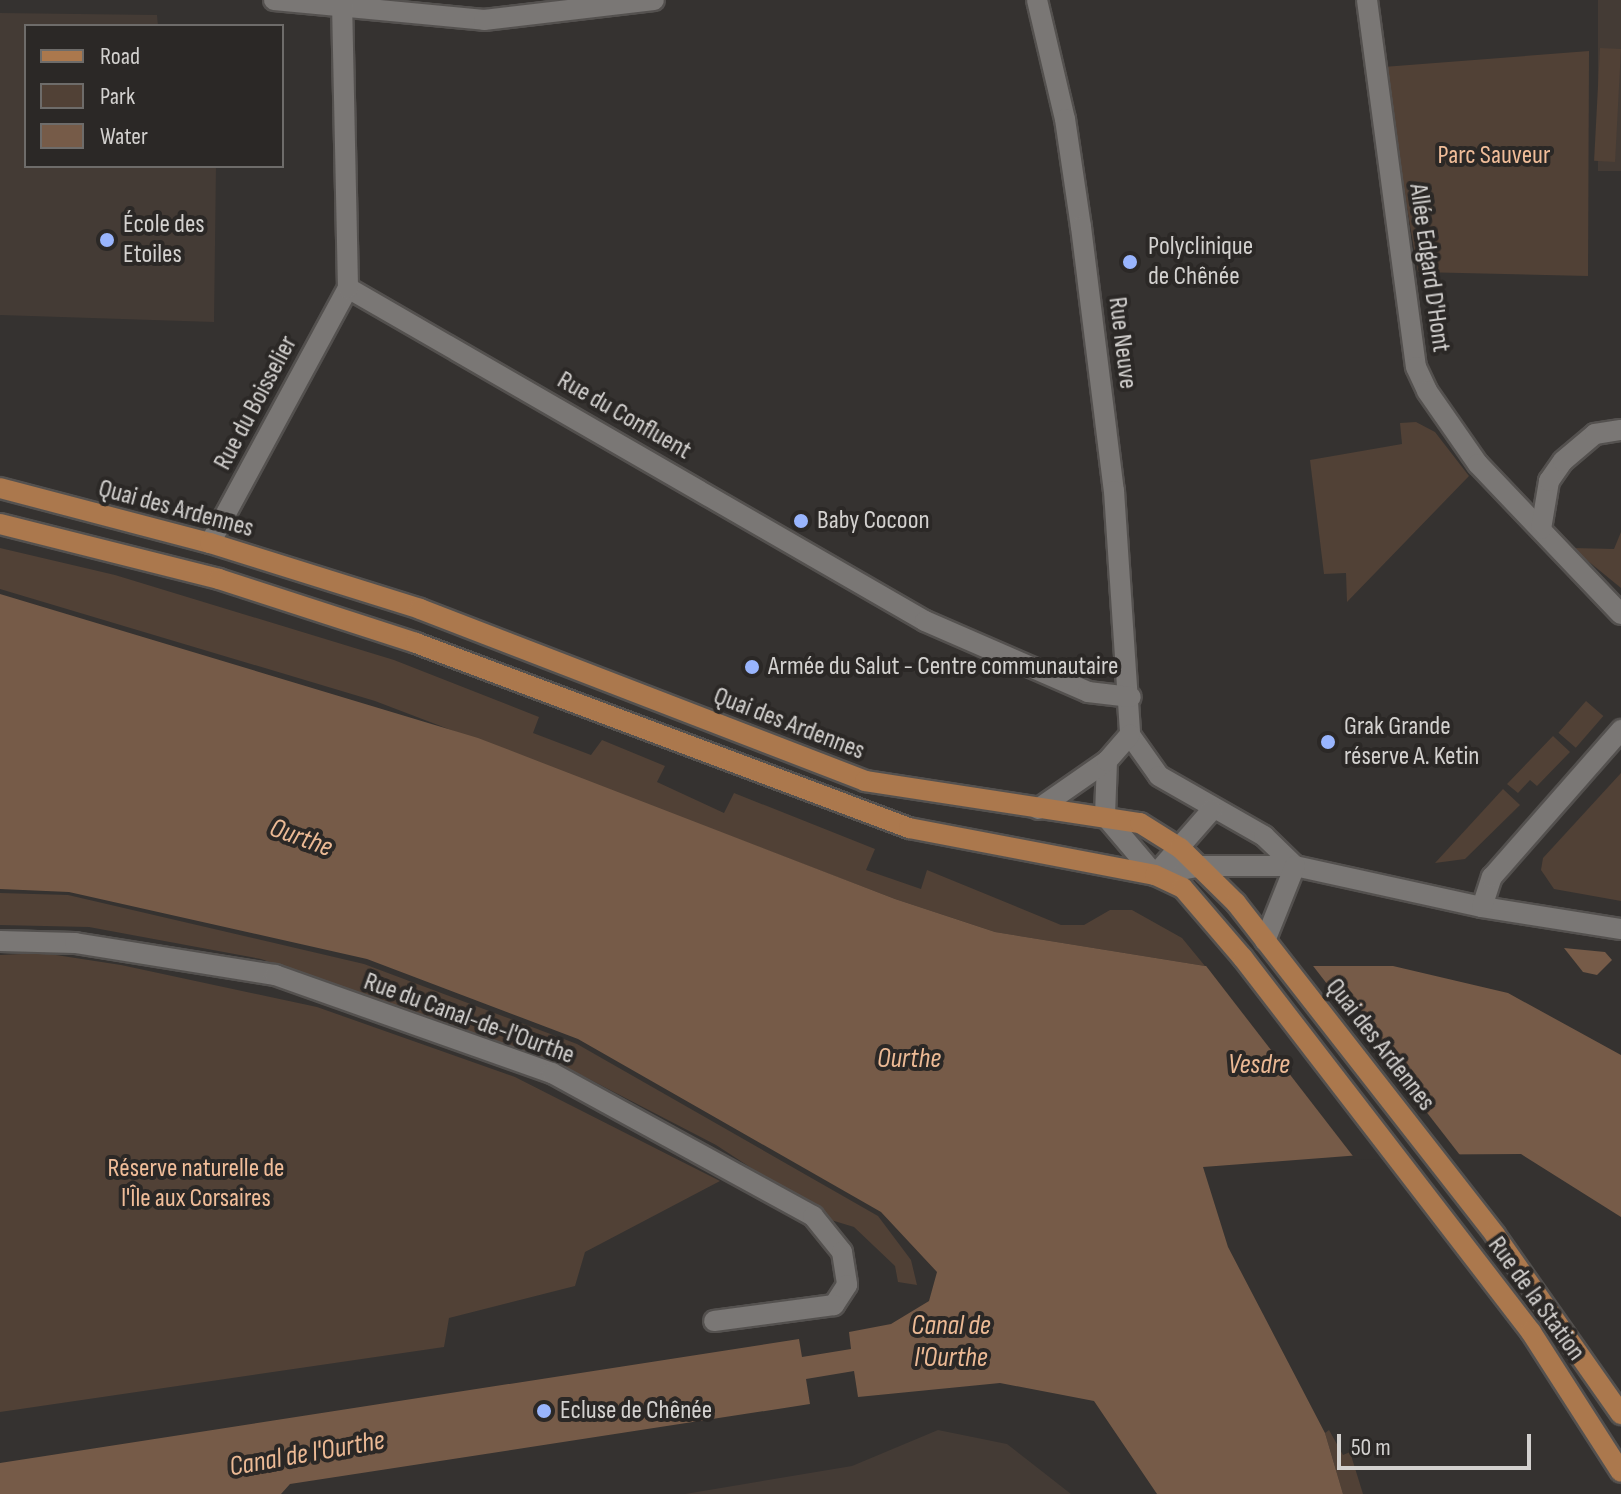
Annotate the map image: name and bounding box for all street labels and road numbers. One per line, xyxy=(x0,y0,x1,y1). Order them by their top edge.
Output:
street label: Allée Edgard D'Hont xyxy=(1402,182,1456,354)
street label: Rue Neuve xyxy=(1101,295,1143,391)
street label: Rue du Boisselier xyxy=(208,331,304,475)
street label: Rue du Confluent xyxy=(551,365,697,467)
street label: Quai des Ardennes xyxy=(95,473,257,545)
street label: Quai des Ardennes xyxy=(709,681,869,767)
street label: Rue du Canal-de-l'Ourthe xyxy=(359,966,579,1072)
street label: Quai des Ardennes xyxy=(1319,973,1441,1117)
street label: Rue de la Station xyxy=(1481,1231,1591,1367)

